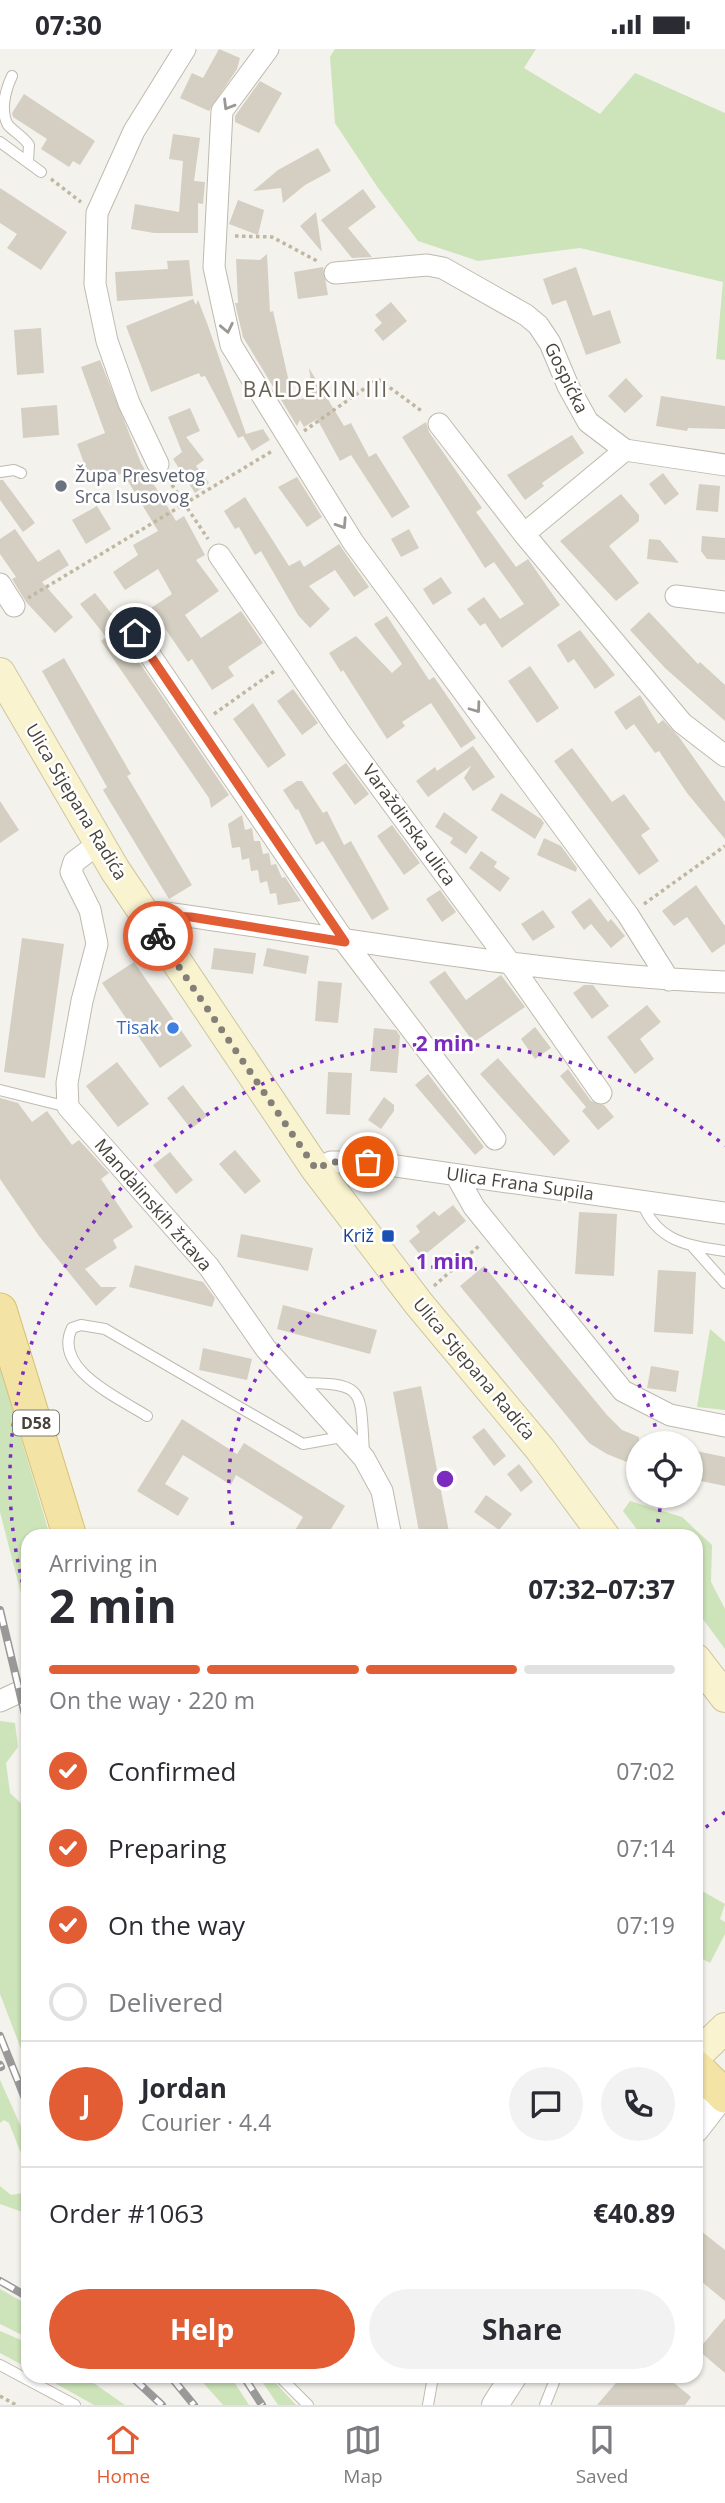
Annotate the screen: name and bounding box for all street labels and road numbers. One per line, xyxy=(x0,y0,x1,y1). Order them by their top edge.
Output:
street label: Gospićka xyxy=(539,338,594,417)
street label: Ulica Stjepana Radića xyxy=(21,719,133,884)
street label: Varaždinska ulica xyxy=(358,759,462,890)
street label: Mandalinskih žrtava xyxy=(90,1133,218,1276)
street label: Ulica Frana Supila xyxy=(445,1161,596,1205)
street label: Ulica Stjepana Radića xyxy=(408,1292,541,1444)
road number: D58 xyxy=(13,1411,59,1435)

